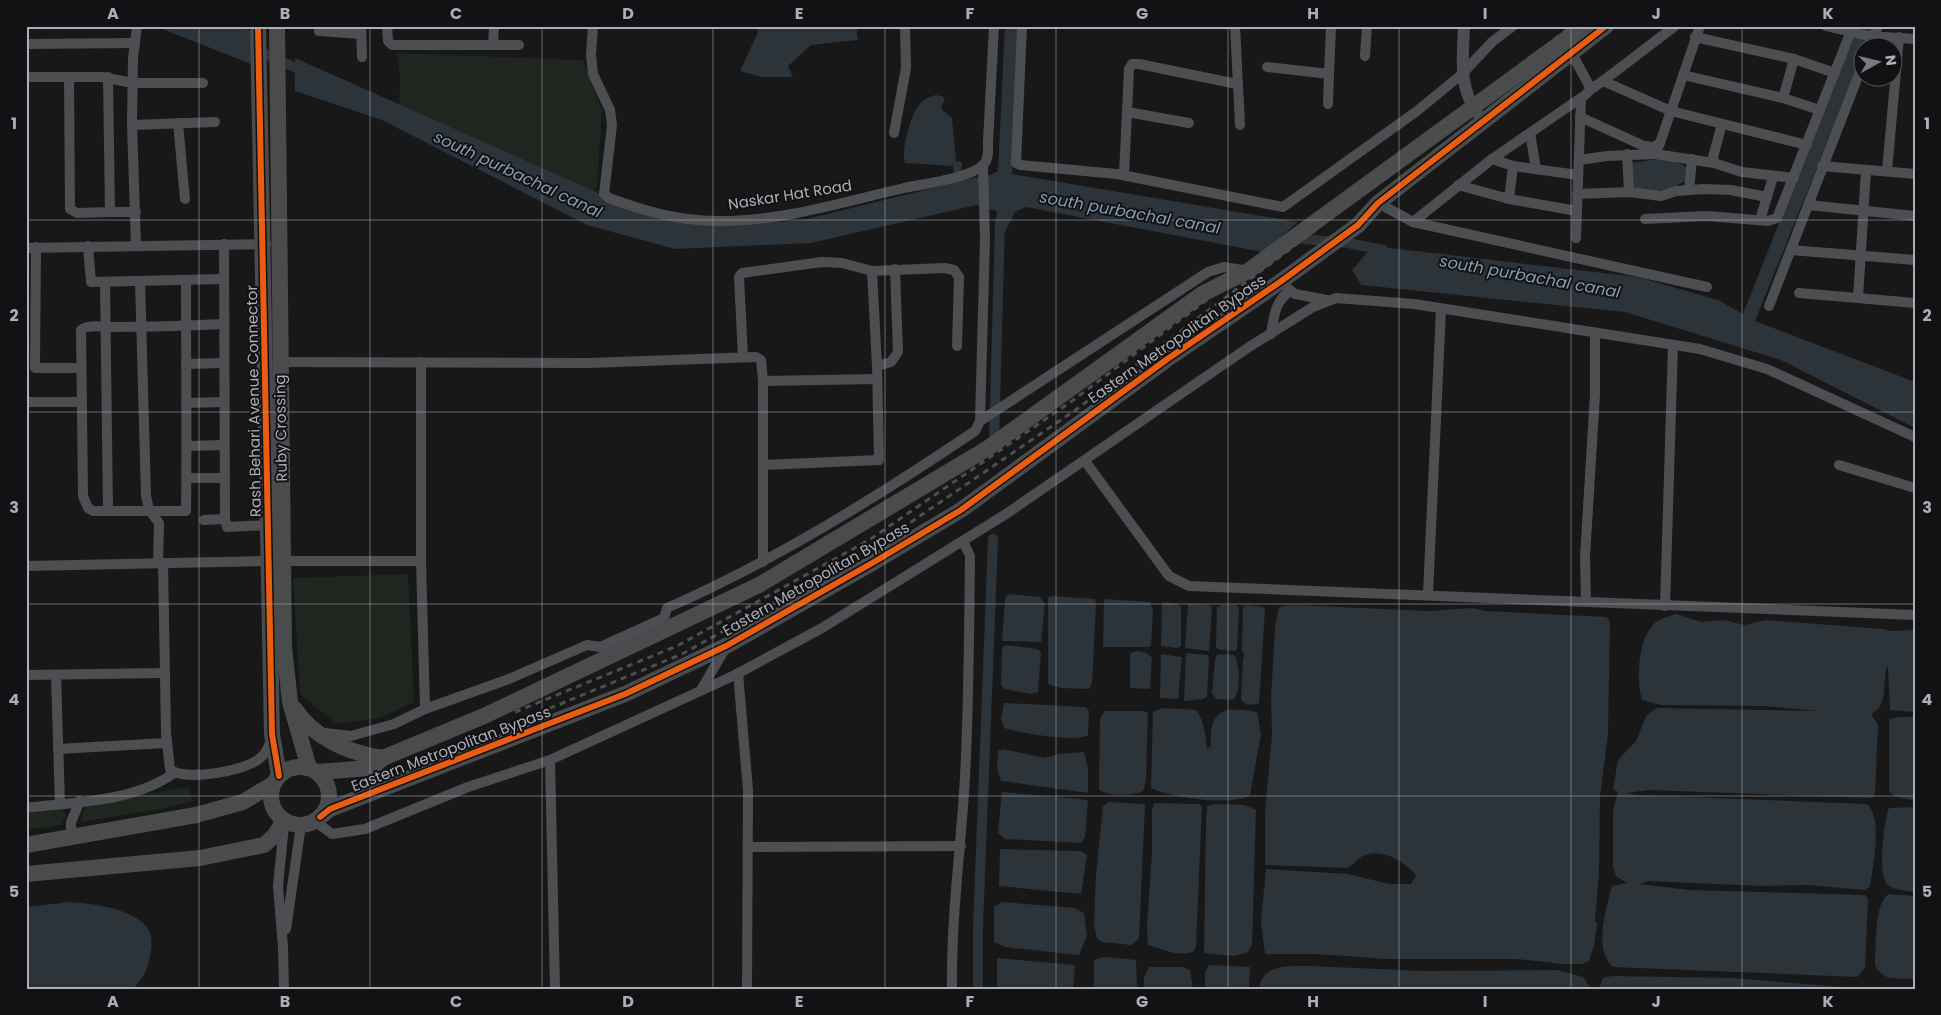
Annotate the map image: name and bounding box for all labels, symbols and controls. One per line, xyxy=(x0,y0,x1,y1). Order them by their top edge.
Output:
text: A xyxy=(107,2,119,25)
text: B xyxy=(280,2,290,25)
text: C xyxy=(450,2,462,25)
text: D xyxy=(622,2,634,25)
text: E xyxy=(795,2,803,25)
text: F xyxy=(966,2,975,25)
text: G xyxy=(1136,2,1148,25)
text: H xyxy=(1307,2,1319,25)
text: I xyxy=(1483,2,1487,25)
text: J xyxy=(1651,2,1661,25)
text: K xyxy=(1822,2,1834,25)
north arrow xyxy=(1854,38,1904,88)
text: N xyxy=(1880,54,1902,67)
text: 1 xyxy=(11,112,17,135)
text: 1 xyxy=(1924,112,1930,135)
water label: south purbachal canal xyxy=(430,125,606,224)
street label: Naskar Hat Road xyxy=(727,174,853,215)
water label: south purbachal canal xyxy=(1038,185,1222,240)
water label: south purbachal canal xyxy=(1438,249,1622,304)
street label: Eastern Metropolitan Bypass xyxy=(1084,269,1270,408)
street label: Rash Behari Avenue Connector xyxy=(241,284,266,517)
text: 2 xyxy=(9,304,19,327)
text: 2 xyxy=(1922,304,1932,327)
street label: Ruby Crossing xyxy=(269,374,292,482)
text: 3 xyxy=(9,496,19,519)
text: 3 xyxy=(1922,496,1932,519)
street label: Eastern Metropolitan Bypass xyxy=(719,516,913,641)
text: 4 xyxy=(9,688,20,711)
text: 4 xyxy=(1922,688,1933,711)
street label: Eastern Metropolitan Bypass xyxy=(348,701,554,796)
text: 5 xyxy=(9,880,19,903)
text: 5 xyxy=(1922,880,1932,903)
text: A xyxy=(107,990,119,1013)
text: B xyxy=(280,990,290,1013)
text: C xyxy=(450,990,462,1013)
text: D xyxy=(622,990,634,1013)
text: E xyxy=(795,990,803,1013)
text: F xyxy=(966,990,975,1013)
text: G xyxy=(1136,990,1148,1013)
text: H xyxy=(1307,990,1319,1013)
text: I xyxy=(1483,990,1487,1013)
text: J xyxy=(1651,990,1661,1013)
text: K xyxy=(1822,990,1834,1013)

